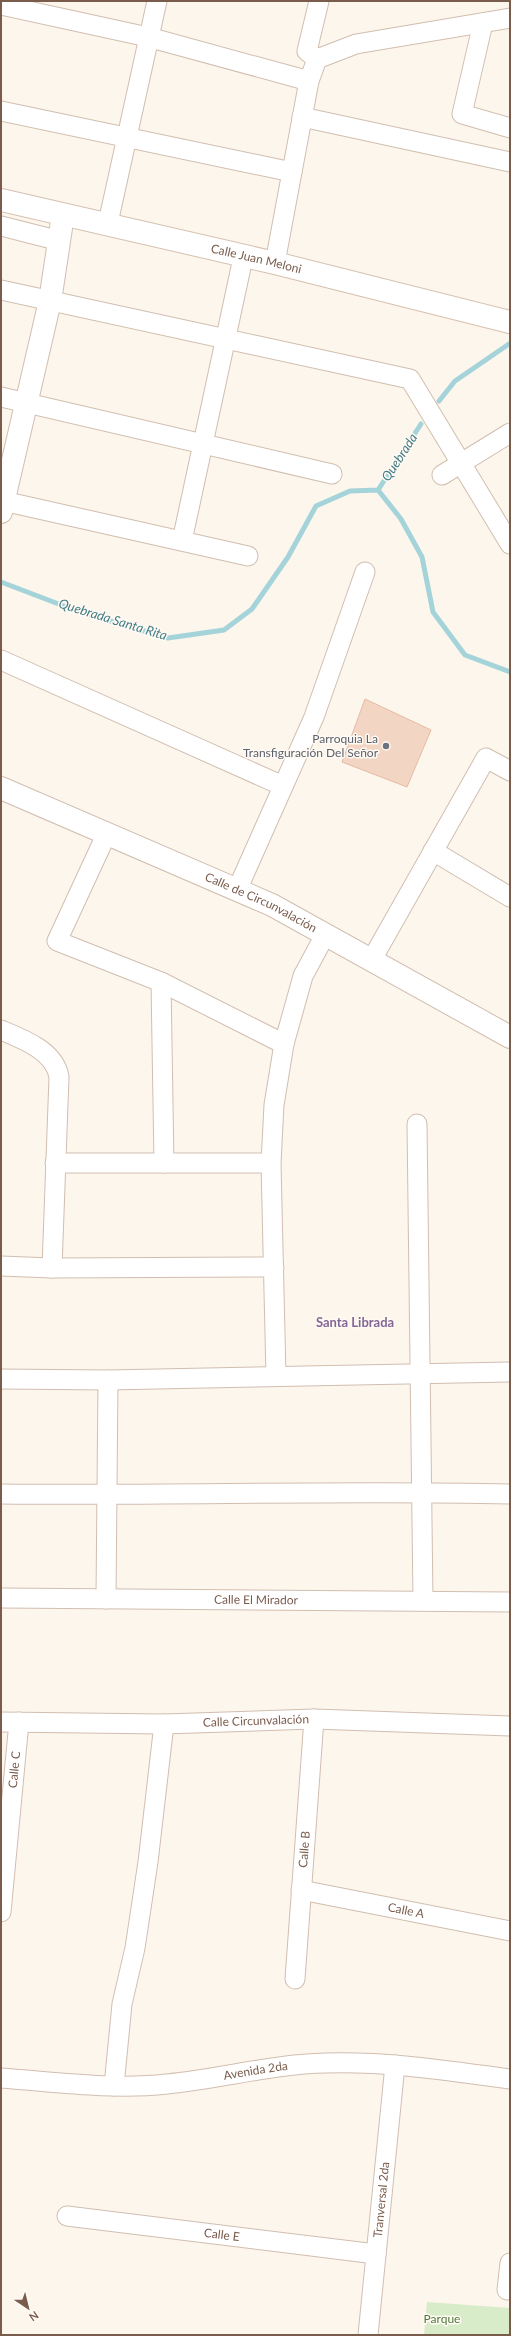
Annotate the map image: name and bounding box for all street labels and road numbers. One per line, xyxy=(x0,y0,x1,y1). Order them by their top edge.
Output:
street label: Calle Juan Meloni xyxy=(210,241,303,276)
street label: Calle de Circunvalación xyxy=(203,869,320,935)
street label: Calle El Mirador xyxy=(214,1592,299,1607)
street label: Calle Circunvalación xyxy=(203,1711,309,1730)
street label: Calle C xyxy=(5,1750,23,1789)
street label: Calle B xyxy=(295,1830,313,1868)
street label: Calle A xyxy=(387,1899,426,1921)
street label: Avenida 2da xyxy=(222,2058,289,2083)
street label: Tranversal 2da xyxy=(370,2161,392,2238)
street label: Calle E xyxy=(203,2225,241,2244)

